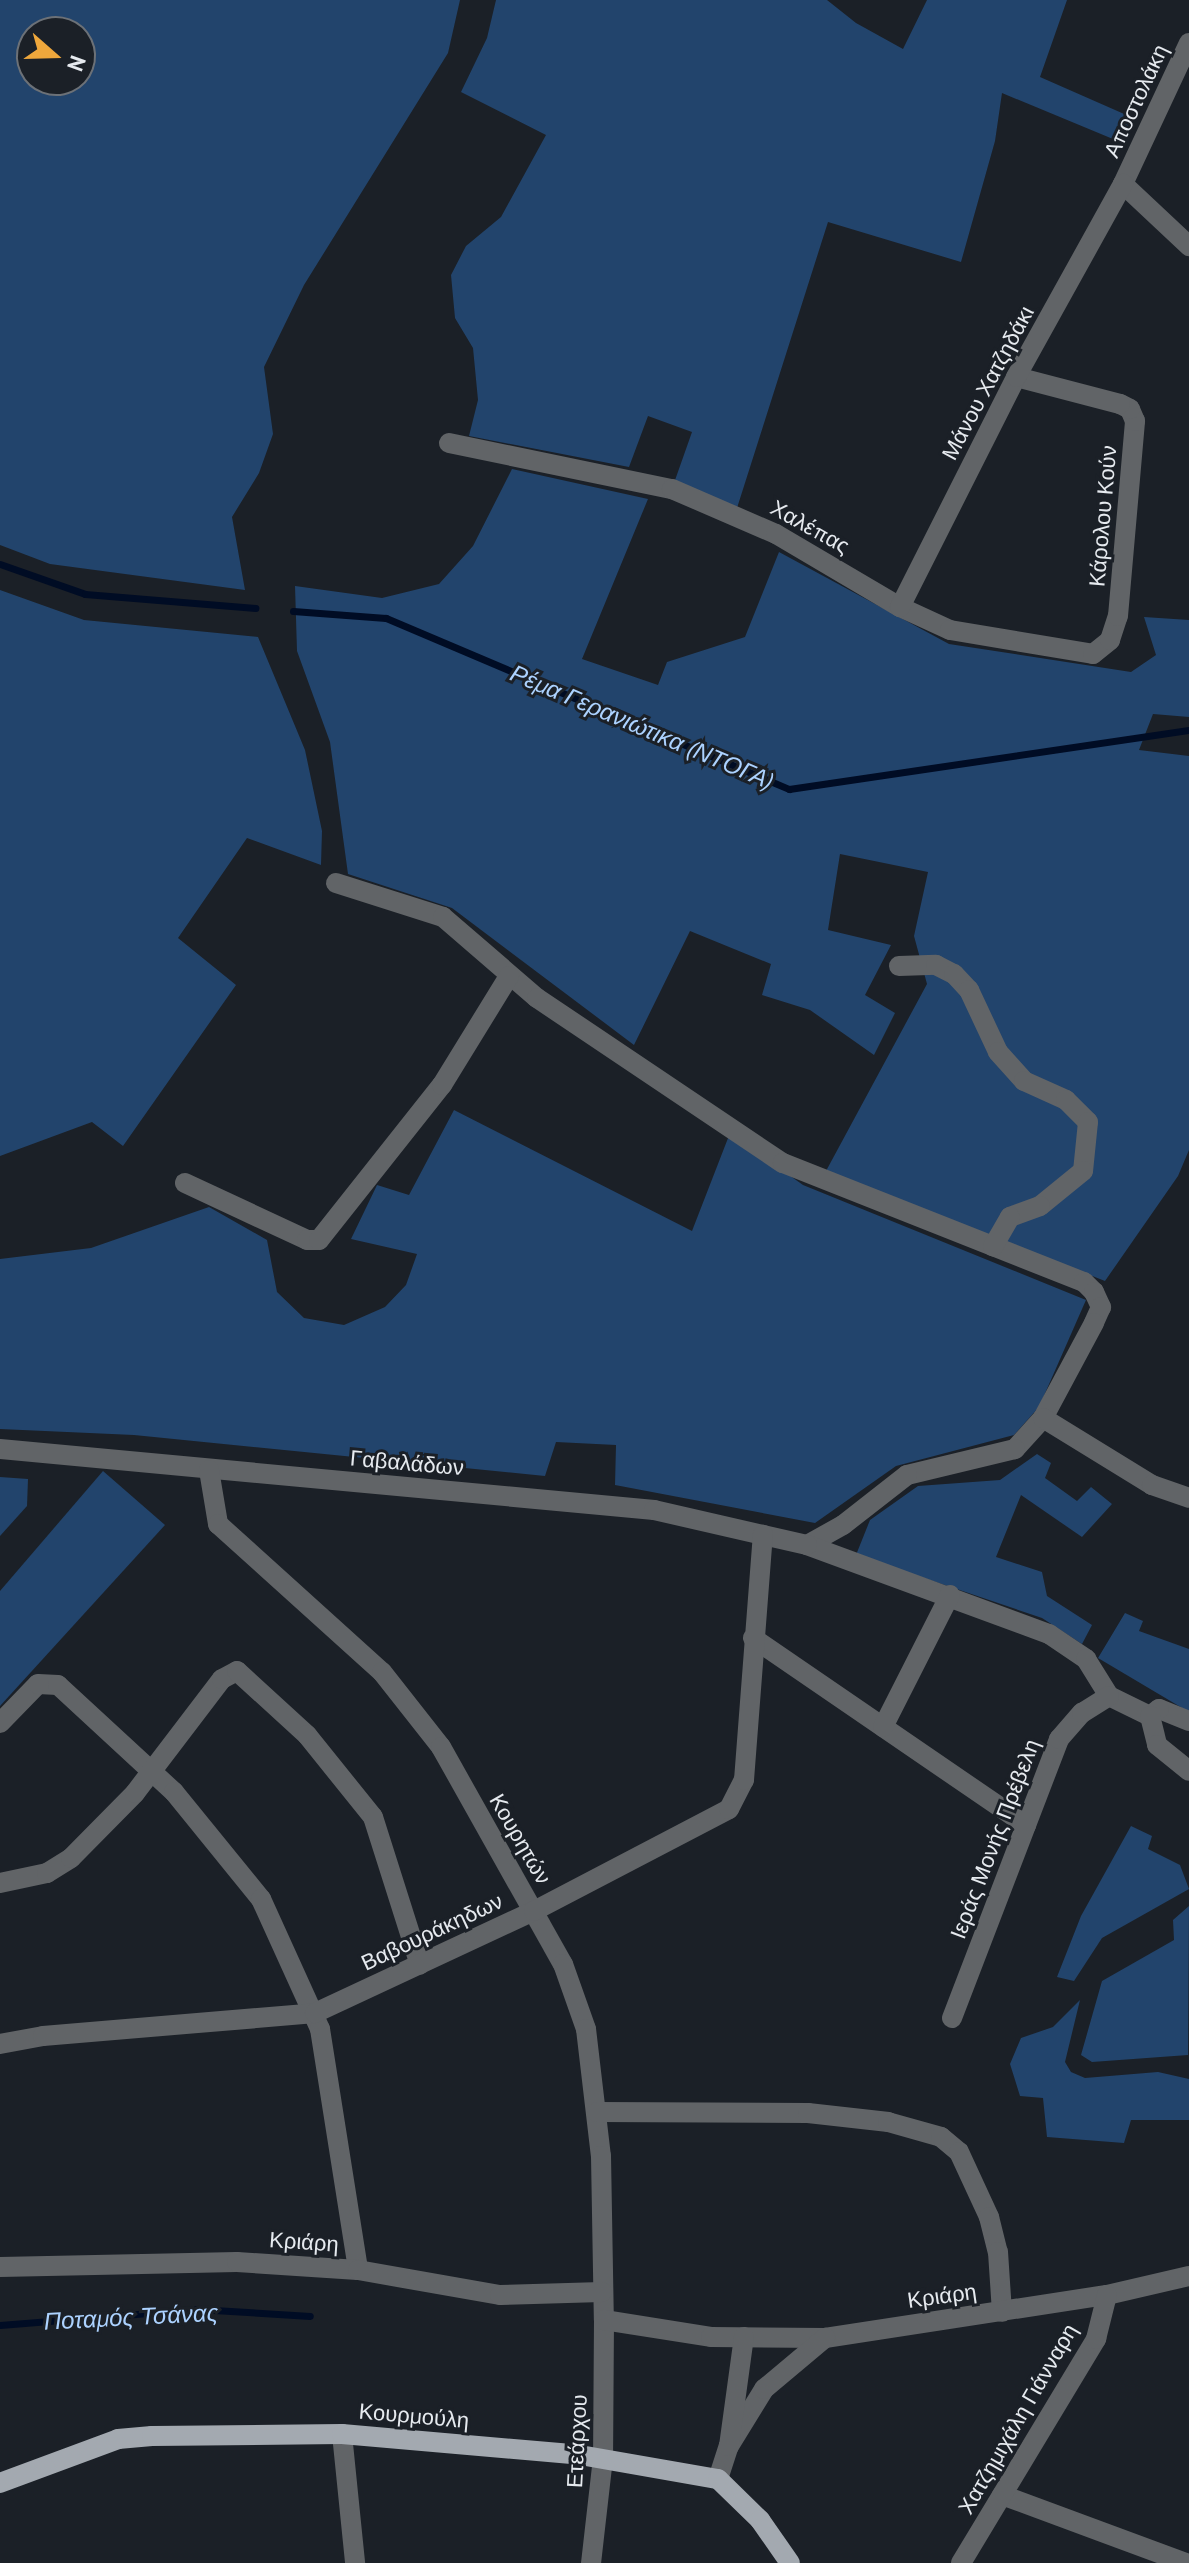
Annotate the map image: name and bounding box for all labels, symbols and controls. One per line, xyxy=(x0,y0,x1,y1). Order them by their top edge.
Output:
north arrow xyxy=(16,16,96,96)
street label: Αποστολάκη xyxy=(1098,40,1174,162)
text: N xyxy=(61,52,92,75)
street label: Μάνου Χατζηδάκι xyxy=(936,302,1040,464)
street label: Κάρολου Κούν xyxy=(1084,444,1122,588)
street label: Χαλέπας xyxy=(766,495,854,559)
water label: Ρέμα Γερανιώτικα (ΝΤΟΓΑ) xyxy=(506,658,778,796)
street label: Γαβαλάδων xyxy=(349,1445,465,1481)
street label: Ιεράς Μονής Πρέβελη xyxy=(945,1735,1045,1943)
street label: Κουρητών xyxy=(484,1789,556,1889)
street label: Βαβουράκηδων xyxy=(357,1888,507,1976)
street label: Κριάρη xyxy=(268,2226,340,2258)
street label: Κριάρη xyxy=(906,2278,978,2314)
water label: Ποταμός Τσάνας xyxy=(43,2298,219,2336)
street label: Χατζημιχάλη Γιάνναρη xyxy=(953,2319,1083,2519)
street label: Ετεάρχου xyxy=(561,2394,593,2488)
street label: Κουρμούλη xyxy=(358,2398,470,2434)

